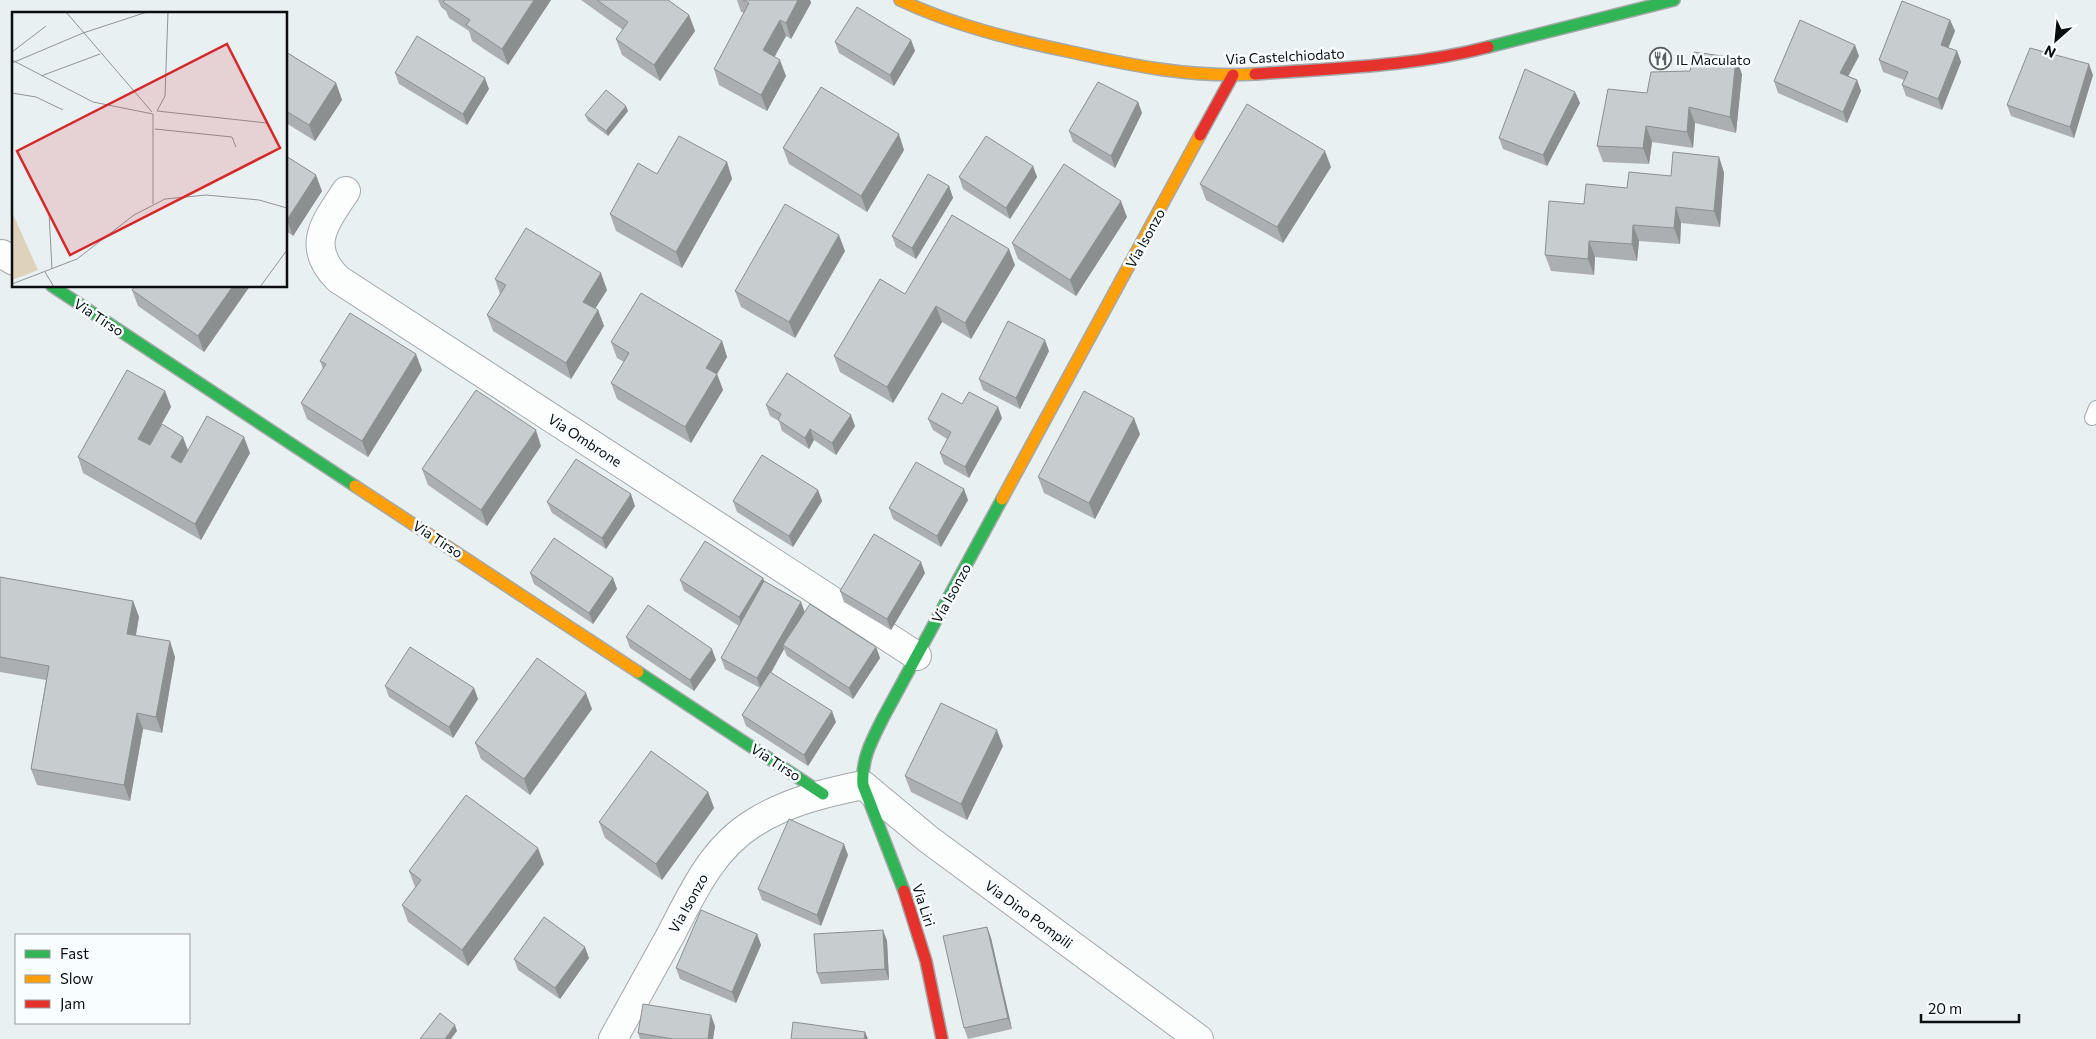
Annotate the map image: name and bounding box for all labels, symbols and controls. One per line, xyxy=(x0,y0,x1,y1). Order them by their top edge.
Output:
inset map xyxy=(12,12,288,288)
north arrow xyxy=(2031,15,2081,65)
text: N xyxy=(2041,42,2058,62)
street label: Via Castelchiodato xyxy=(1225,44,1345,68)
restaurant icon: IL Maculato xyxy=(1648,47,1672,71)
place label: IL Maculato xyxy=(1676,51,1751,68)
street label: Via Isonzo xyxy=(1122,205,1168,271)
street label: Via Tirso xyxy=(71,295,127,339)
street label: Via Ombrone xyxy=(545,410,625,470)
street label: Via Tirso xyxy=(410,517,466,561)
street label: Via Isonzo xyxy=(928,560,974,626)
street label: Via Tirso xyxy=(748,740,804,784)
street label: Via Isonzo xyxy=(665,870,711,936)
street label: Via Dino Pompili xyxy=(982,876,1076,952)
street label: Via Liri xyxy=(909,881,939,929)
legend xyxy=(15,934,190,1024)
text: Fast xyxy=(60,944,89,962)
text: Slow xyxy=(60,969,93,987)
scale bar xyxy=(1921,992,2018,1024)
text: Jam xyxy=(60,994,85,1012)
text: 20 m xyxy=(1928,999,1962,1017)

